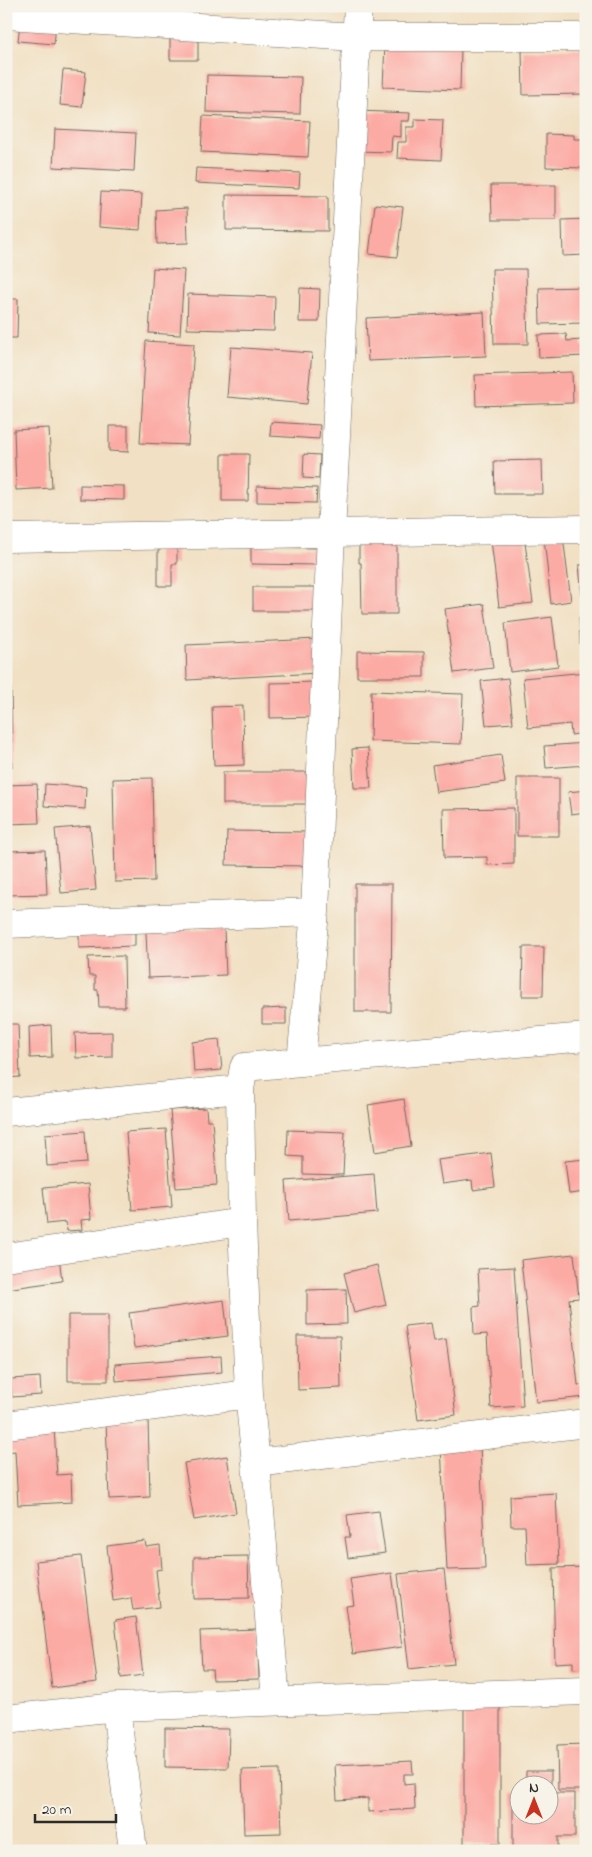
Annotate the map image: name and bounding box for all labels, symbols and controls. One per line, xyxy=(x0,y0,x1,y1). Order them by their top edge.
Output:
north arrow xyxy=(510,1774,560,1824)
text: N xyxy=(529,1778,539,1799)
scale bar xyxy=(35,1792,116,1824)
text: 20 m xyxy=(42,1799,72,1821)

